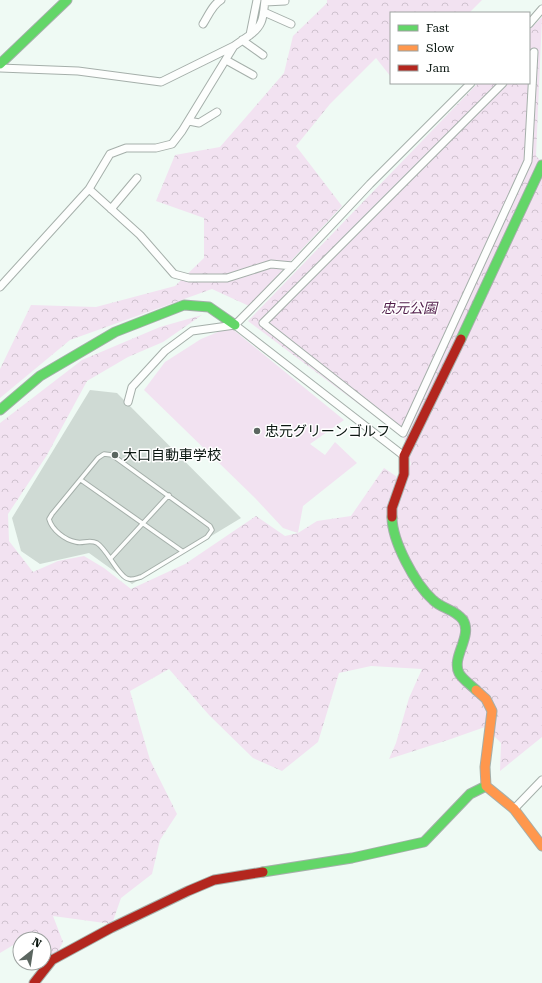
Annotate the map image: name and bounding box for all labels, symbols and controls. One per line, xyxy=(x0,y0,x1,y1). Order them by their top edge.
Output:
legend xyxy=(390,12,530,84)
text: Fast xyxy=(426,21,450,35)
text: Slow xyxy=(426,41,454,55)
text: Jam xyxy=(426,61,450,75)
park label: 忠元公園 xyxy=(381,300,439,316)
place label: 忠元グリーンゴルフ xyxy=(265,423,390,439)
marker: 忠元グリーンゴルフ xyxy=(252,426,262,436)
place label: 大口自動車学校 xyxy=(123,447,221,463)
marker: 大口自動車学校 xyxy=(110,450,120,460)
north arrow xyxy=(12,931,52,971)
text: N xyxy=(30,935,44,951)

